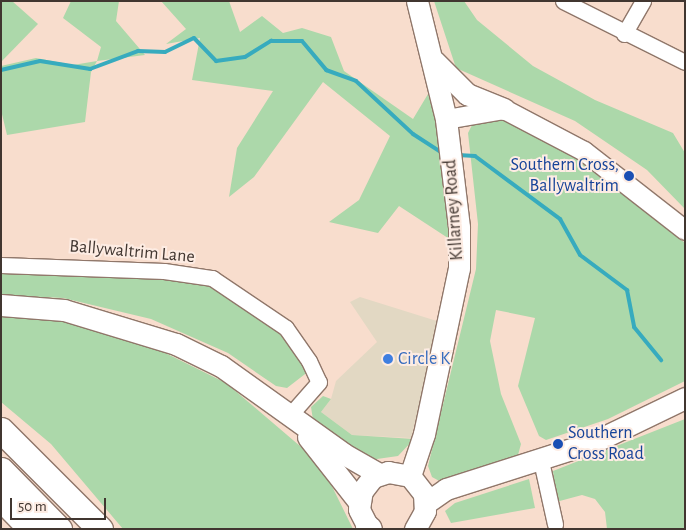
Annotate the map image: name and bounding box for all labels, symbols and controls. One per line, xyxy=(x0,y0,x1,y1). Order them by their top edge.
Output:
place label: Southern Cross, Ballywaltrim xyxy=(511,155,619,198)
street label: Killarney Road xyxy=(440,159,468,261)
marker: Southern Cross, Ballywaltrim xyxy=(623,170,635,182)
street label: Ballywaltrim Lane xyxy=(68,236,196,268)
place label: Circle K xyxy=(398,348,450,370)
marker: Circle K xyxy=(382,353,394,365)
place label: Southern Cross Road xyxy=(568,423,644,466)
marker: Southern Cross Road xyxy=(552,438,564,450)
scale bar xyxy=(12,488,109,520)
text: 50 m xyxy=(18,499,47,514)

